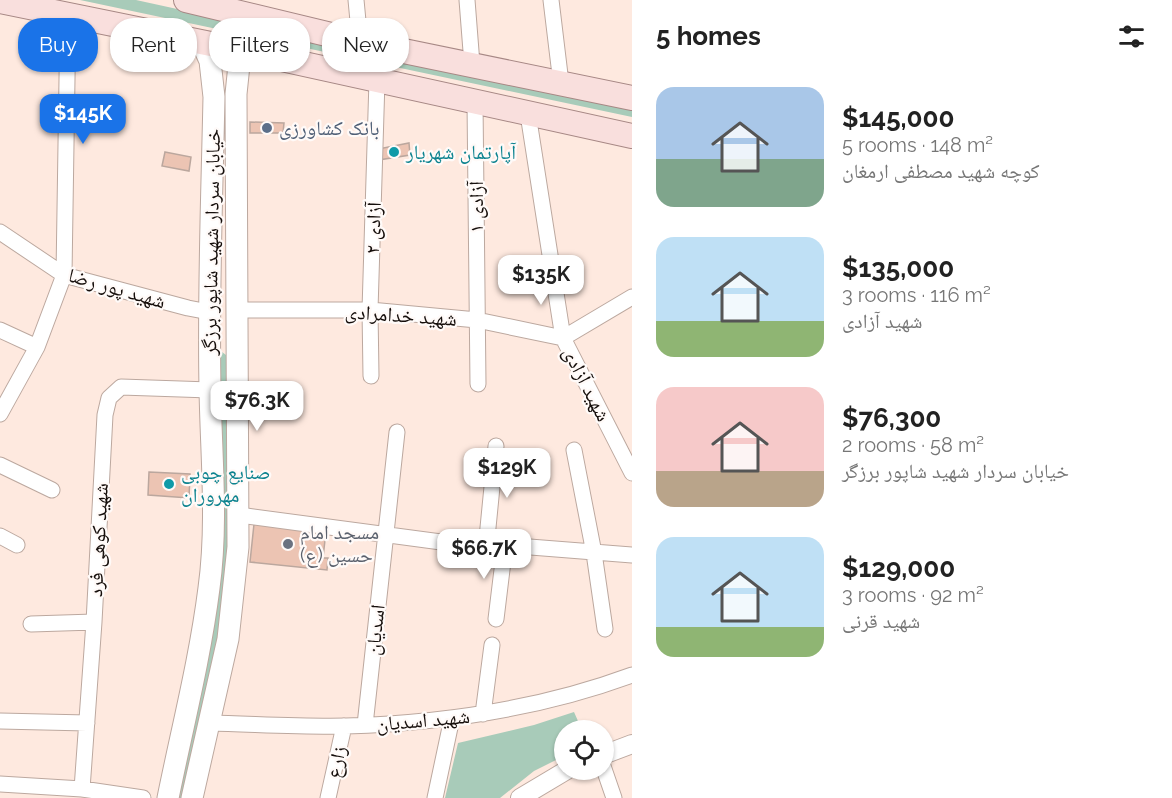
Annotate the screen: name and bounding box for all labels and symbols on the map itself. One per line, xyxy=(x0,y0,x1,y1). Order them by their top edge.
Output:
pin: $145K xyxy=(41,94,125,145)
place label: بانک کشاورزی xyxy=(279,116,379,140)
marker: بانک کشاورزی xyxy=(260,121,274,135)
street label: خیابان سردار شهید شاپور برزگر xyxy=(197,128,225,357)
place label: آپارتمان شهریار xyxy=(405,140,517,164)
marker: آپارتمان شهریار xyxy=(387,145,401,159)
street label: آزادی ۱ xyxy=(464,180,488,233)
street label: آزادی ۲ xyxy=(360,201,386,254)
pin: $135K xyxy=(499,255,583,306)
street label: شهید پور رضا xyxy=(66,263,168,313)
street label: شهید خدامرادی xyxy=(344,299,458,331)
street label: شهید آزادی xyxy=(558,343,616,425)
pin: $76.3K xyxy=(208,381,306,432)
pin: $129K xyxy=(465,448,549,499)
place label: صنایع چوبی مهروران xyxy=(181,460,270,507)
marker: صنایع چوبی مهروران xyxy=(162,477,176,491)
street label: شهید کوهی فرد xyxy=(83,482,113,598)
place label: مسجد امام حسین (ع) xyxy=(300,520,379,568)
pin: $66.7K xyxy=(435,529,533,580)
marker: مسجد امام حسین (ع) xyxy=(281,537,295,551)
street label: اسدیان xyxy=(360,603,390,657)
street label: شهید اسدیان xyxy=(375,704,471,736)
street label: زارع xyxy=(321,744,352,780)

